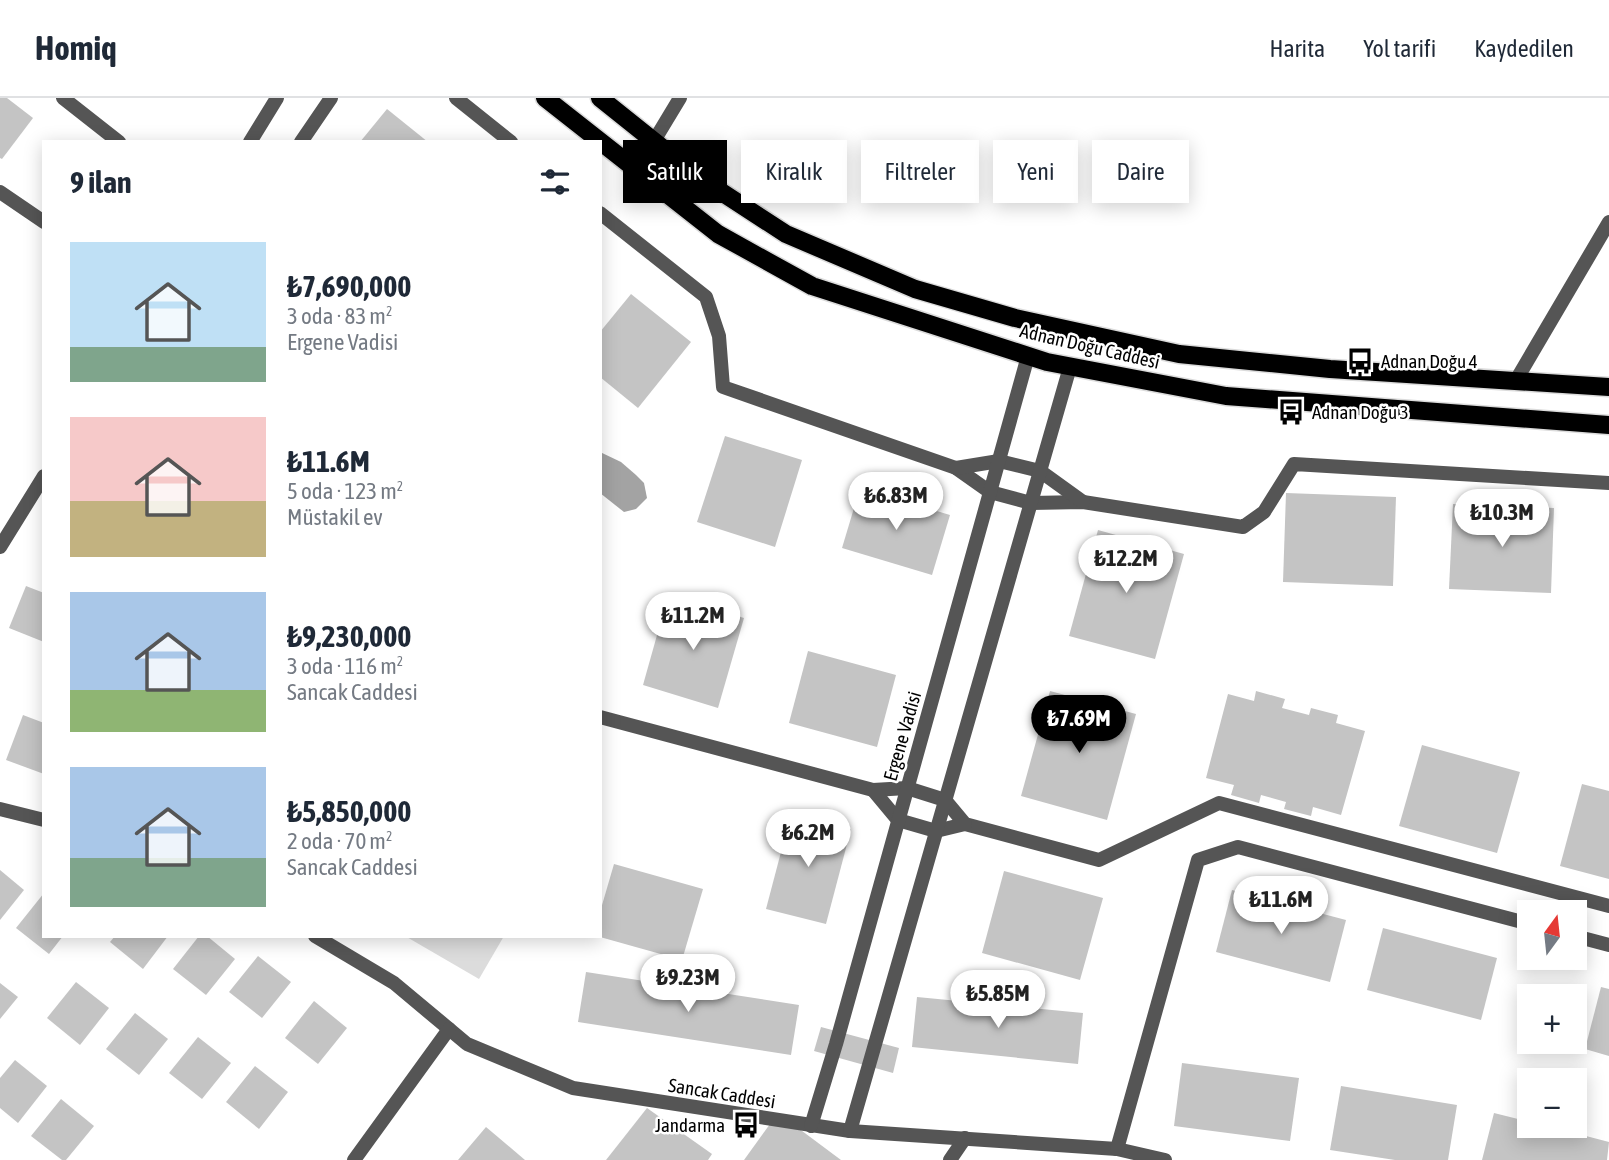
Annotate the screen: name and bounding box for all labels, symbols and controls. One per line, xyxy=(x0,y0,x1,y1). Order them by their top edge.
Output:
text: Homiq xyxy=(35,29,117,67)
text: Harita xyxy=(1269,35,1325,62)
text: Yol tarifi xyxy=(1363,35,1436,62)
text: Kaydedilen xyxy=(1474,35,1574,62)
chip: Satılık xyxy=(623,140,727,203)
chip: Kiralık xyxy=(741,140,847,203)
chip: Filtreler xyxy=(861,140,979,203)
chip: Yeni xyxy=(993,140,1078,203)
chip: Daire xyxy=(1092,140,1189,203)
icon: filters xyxy=(536,163,574,201)
text: 9 ilan xyxy=(70,165,132,199)
text: ₺7,690,000 xyxy=(287,269,411,303)
icon: home xyxy=(126,270,210,354)
text: 3 oda · 83 m² xyxy=(287,303,392,329)
street label: Adnan Doğu Caddesi xyxy=(1018,319,1162,373)
text: Ergene Vadisi xyxy=(287,329,398,355)
bus stop icon: Adnan Doğu 4 xyxy=(1345,346,1375,376)
place label: Adnan Doğu 4 xyxy=(1381,350,1478,372)
bus stop icon: Adnan Doğu 3 xyxy=(1276,397,1306,427)
place label: Adnan Doğu 3 xyxy=(1312,401,1409,423)
text: ₺11.6M xyxy=(287,444,370,478)
icon: home xyxy=(126,445,210,529)
pin: ₺6.83M xyxy=(839,472,953,532)
text: 5 oda · 123 m² xyxy=(287,478,403,504)
text: ₺6.83M xyxy=(864,482,928,508)
pin: ₺10.3M xyxy=(1445,490,1559,549)
text: ₺10.3M xyxy=(1470,499,1534,525)
text: Müstakil ev xyxy=(287,504,383,530)
pin: ₺12.2M xyxy=(1069,536,1183,595)
text: ₺12.2M xyxy=(1094,545,1158,571)
pin: ₺11.2M xyxy=(636,592,750,652)
text: ₺11.2M xyxy=(661,602,725,628)
text: ₺9,230,000 xyxy=(287,619,411,653)
icon: home xyxy=(126,620,210,704)
text: 3 oda · 116 m² xyxy=(287,653,403,679)
text: Sancak Caddesi xyxy=(287,679,418,705)
street label: Ergene Vadisi xyxy=(879,689,925,783)
pin: ₺7.69M xyxy=(1022,696,1136,755)
text: ₺7.69M xyxy=(1047,705,1111,731)
text: ₺5,850,000 xyxy=(287,794,411,828)
icon: home xyxy=(126,795,210,879)
pin: ₺6.2M xyxy=(759,810,857,869)
text: ₺6.2M xyxy=(782,819,834,845)
text: 2 oda · 70 m² xyxy=(287,828,392,854)
text: Sancak Caddesi xyxy=(287,854,418,880)
pin: ₺11.6M xyxy=(1224,876,1338,936)
text: ₺11.6M xyxy=(1249,886,1313,912)
north arrow xyxy=(1517,900,1587,970)
map controls xyxy=(1517,900,1587,1138)
pin: ₺9.23M xyxy=(631,954,745,1014)
text: ₺9.23M xyxy=(656,964,720,990)
pin: ₺5.85M xyxy=(941,970,1055,1030)
text: ₺5.85M xyxy=(966,980,1030,1006)
button: + xyxy=(1517,984,1587,1054)
button: − xyxy=(1517,1068,1587,1138)
street label: Sancak Caddesi xyxy=(667,1074,777,1112)
bus stop icon: Jandarma xyxy=(731,1110,761,1140)
place label: Jandarma xyxy=(655,1114,725,1136)

